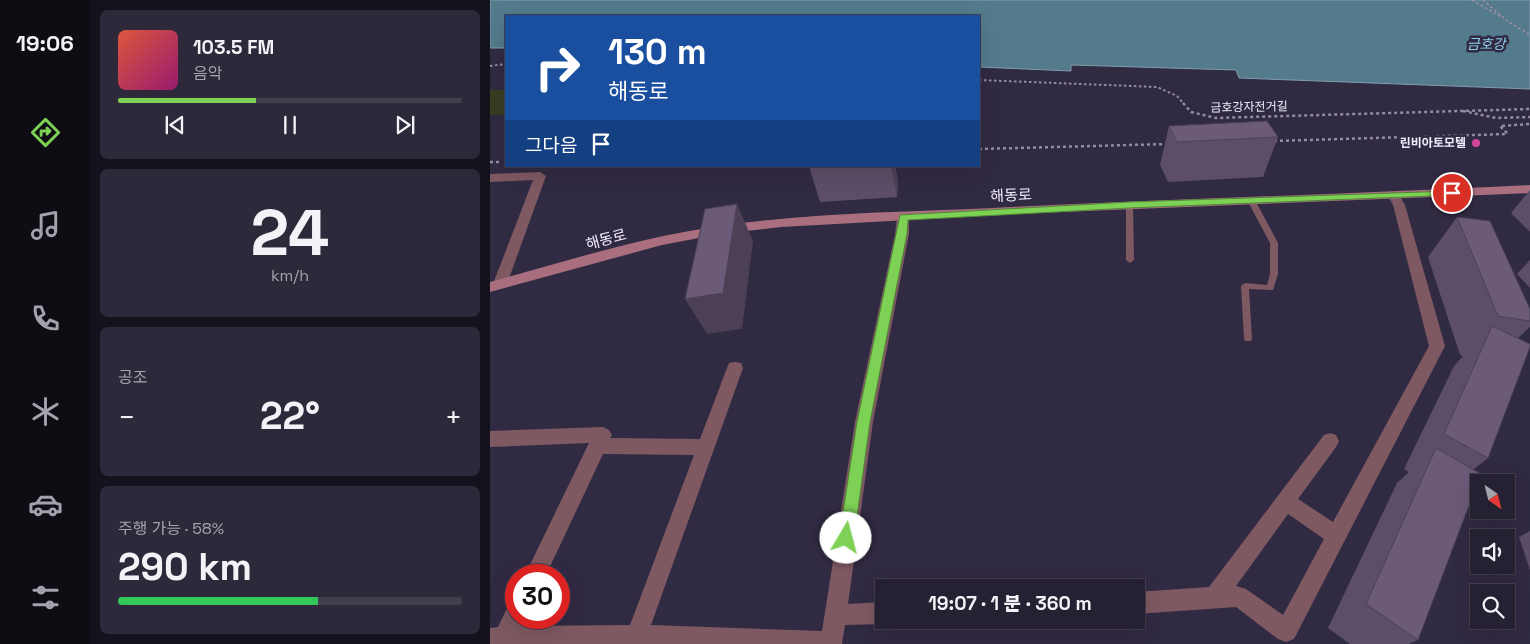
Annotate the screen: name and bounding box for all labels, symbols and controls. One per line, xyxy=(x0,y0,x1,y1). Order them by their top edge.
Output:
text: 19:06 xyxy=(16,29,74,57)
text: 130 m xyxy=(608,30,707,74)
text: 103.5 FM xyxy=(193,35,274,60)
icon: right xyxy=(525,35,590,100)
water label: 금호강 xyxy=(1467,35,1507,53)
text: 음악 xyxy=(193,63,222,84)
text: 해동로 xyxy=(608,77,669,105)
street label: 금호강자전거길 xyxy=(1210,98,1288,116)
icon: previous xyxy=(161,111,189,139)
icon: pause xyxy=(276,111,304,139)
icon: next xyxy=(391,111,419,139)
icon: directions xyxy=(28,115,63,150)
icon: arrive xyxy=(587,130,615,158)
text: 그다음 xyxy=(525,133,577,158)
place label: 린비아토모텔 xyxy=(1400,135,1466,151)
marker: 린비아토모텔 xyxy=(1470,137,1482,149)
pin xyxy=(1431,172,1473,214)
icon: arrive xyxy=(1438,179,1466,207)
street label: 해동로 xyxy=(990,184,1032,206)
text: 24 xyxy=(251,191,329,274)
icon: music xyxy=(28,208,63,243)
street label: 해동로 xyxy=(584,224,628,254)
text: km/h xyxy=(271,265,309,286)
icon: phone xyxy=(28,301,63,336)
text: 공조 xyxy=(118,367,147,388)
text: 22° xyxy=(260,392,320,440)
icon: climate xyxy=(28,394,63,429)
text: − xyxy=(118,399,135,435)
text: + xyxy=(445,399,462,435)
north arrow xyxy=(1470,474,1515,519)
map controls xyxy=(1470,474,1515,629)
icon: car xyxy=(28,487,63,522)
position arrow xyxy=(819,511,871,563)
text: 주행 가능 · 58% xyxy=(118,518,224,539)
button: sound xyxy=(1470,529,1515,574)
text: 290 km xyxy=(118,543,252,591)
speed limit sign: 30 xyxy=(505,564,570,629)
icon: filters xyxy=(28,580,63,615)
button: search xyxy=(1470,584,1515,629)
text: 19:07 · 1 분 · 360 m xyxy=(928,591,1092,616)

